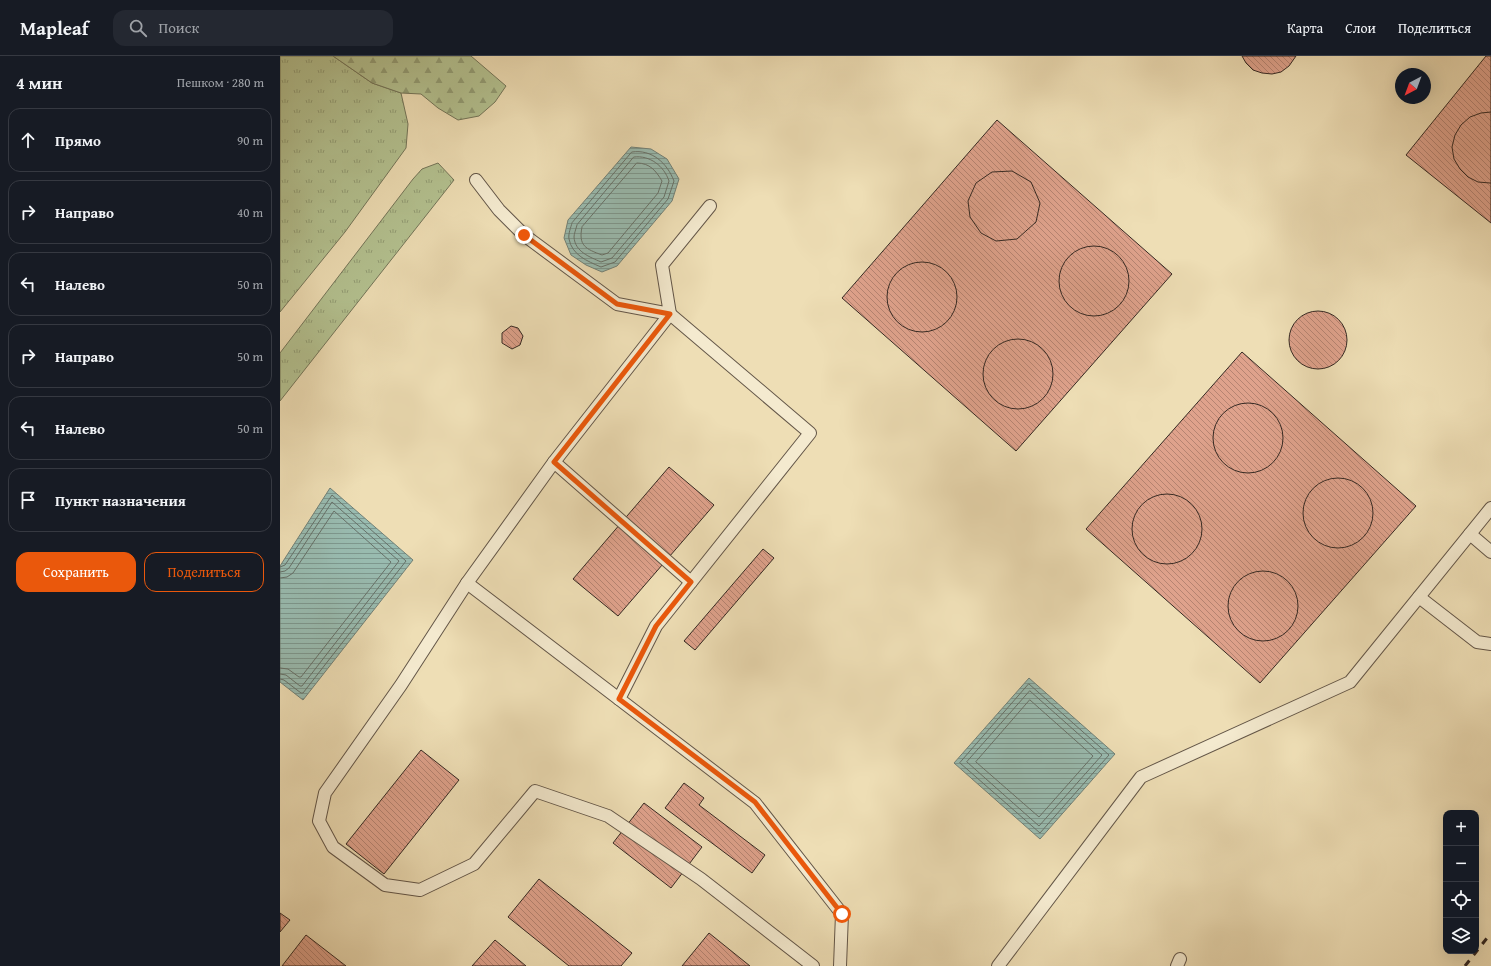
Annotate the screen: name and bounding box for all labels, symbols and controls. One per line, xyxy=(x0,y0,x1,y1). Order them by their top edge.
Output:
search box xyxy=(113,10,393,46)
text: Mapleaf xyxy=(20,14,89,42)
icon: search xyxy=(127,17,149,39)
text: Поиск xyxy=(159,17,199,38)
text: Карта xyxy=(1287,18,1323,38)
text: Слои xyxy=(1345,18,1376,38)
text: Поделиться xyxy=(1398,18,1471,38)
north arrow xyxy=(1395,68,1431,104)
text: 4 мин xyxy=(16,70,62,95)
text: Пешком · 280 m xyxy=(177,73,264,92)
icon: ahead xyxy=(17,129,39,151)
text: Прямо xyxy=(55,130,101,151)
text: 90 m xyxy=(237,131,263,150)
icon: right xyxy=(17,201,39,223)
text: Направо xyxy=(55,202,114,223)
text: 40 m xyxy=(237,203,263,222)
route end xyxy=(515,226,533,244)
icon: left xyxy=(17,273,39,295)
text: Налево xyxy=(55,274,105,295)
text: 50 m xyxy=(237,275,263,294)
icon: right xyxy=(17,345,39,367)
text: Направо xyxy=(55,346,114,367)
text: 50 m xyxy=(237,347,263,366)
icon: left xyxy=(17,417,39,439)
text: Налево xyxy=(55,418,105,439)
text: 50 m xyxy=(237,419,263,438)
icon: arrive xyxy=(17,489,39,511)
text: Пункт назначения xyxy=(55,490,186,511)
button: Сохранить xyxy=(16,552,136,592)
button: Поделиться xyxy=(144,552,264,592)
map controls xyxy=(1443,810,1479,954)
button: + xyxy=(1443,810,1479,846)
button: − xyxy=(1443,846,1479,882)
button: locate xyxy=(1443,882,1479,918)
route start xyxy=(833,905,851,923)
button: layers xyxy=(1443,918,1479,954)

